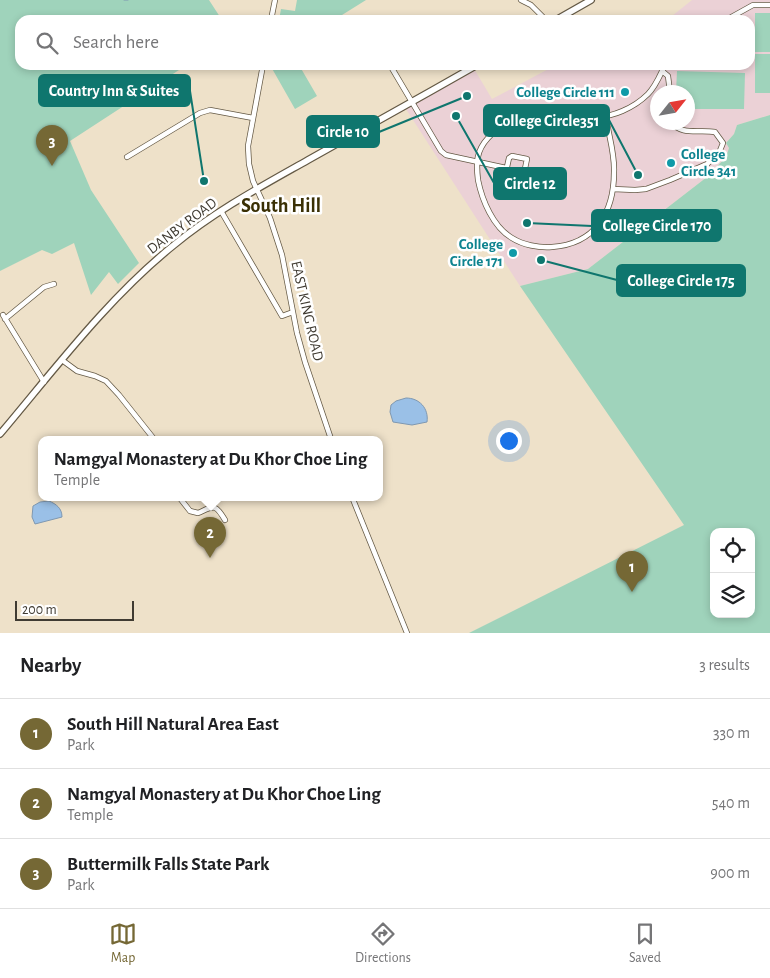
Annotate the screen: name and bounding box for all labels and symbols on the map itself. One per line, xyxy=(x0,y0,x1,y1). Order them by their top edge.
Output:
callout: Country Inn & Suites xyxy=(39,75,190,106)
text: Country Inn & Suites xyxy=(49,83,179,100)
place label: College Circle 111 xyxy=(516,85,615,100)
north arrow xyxy=(650,85,695,130)
marker: College Circle 111 xyxy=(619,86,631,98)
callout: College Circle351 xyxy=(484,105,609,136)
text: College Circle351 xyxy=(494,113,600,129)
callout: Circle 10 xyxy=(307,116,379,147)
text: Circle 10 xyxy=(317,124,369,140)
pin: 3 xyxy=(36,125,68,166)
place label: College Circle 341 xyxy=(681,147,736,179)
marker: College Circle 341 xyxy=(665,157,677,169)
callout: Circle 12 xyxy=(494,168,566,199)
text: Circle 12 xyxy=(504,176,556,192)
street label: DANBY ROAD xyxy=(144,195,220,257)
district label: South Hill xyxy=(241,196,321,216)
callout: College Circle 170 xyxy=(592,210,721,241)
text: College Circle 170 xyxy=(603,218,711,234)
place label: College Circle 171 xyxy=(450,237,503,269)
marker: College Circle 171 xyxy=(507,247,519,259)
street label: EAST KING ROAD xyxy=(288,260,326,363)
callout: College Circle 175 xyxy=(617,265,745,296)
text: College Circle 175 xyxy=(627,273,735,289)
your location xyxy=(496,428,522,454)
pin: 2 xyxy=(194,517,226,558)
pin: 1 xyxy=(616,551,648,592)
scale bar xyxy=(15,598,134,621)

